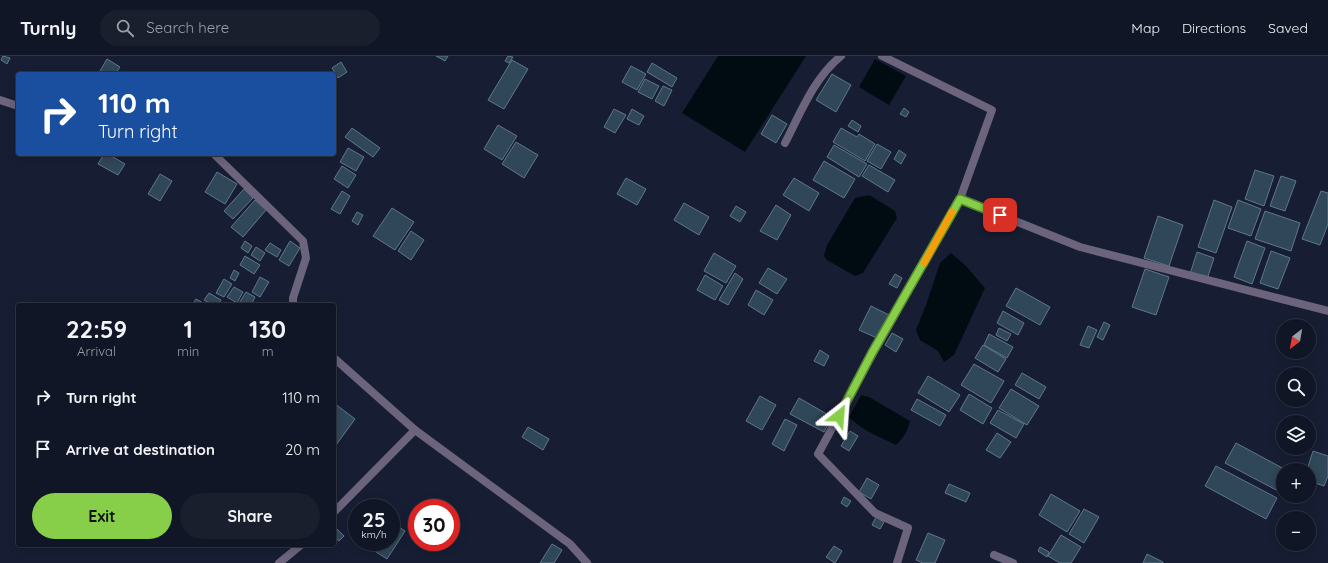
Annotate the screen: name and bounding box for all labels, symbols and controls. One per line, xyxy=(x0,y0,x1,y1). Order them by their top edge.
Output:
search box xyxy=(100,10,380,46)
text: Turnly xyxy=(20,16,76,40)
icon: search xyxy=(114,17,136,39)
text: Search here xyxy=(146,18,229,37)
text: Map xyxy=(1131,19,1160,37)
text: Directions xyxy=(1182,19,1246,37)
text: Saved xyxy=(1268,19,1308,37)
text: 110 m xyxy=(98,85,171,120)
icon: right xyxy=(32,88,84,140)
text: Turn right xyxy=(98,120,178,143)
pin xyxy=(983,198,1017,232)
icon: arrive xyxy=(989,204,1011,226)
text: 22:59 xyxy=(66,314,127,344)
text: 1 xyxy=(183,314,193,344)
text: 130 xyxy=(249,314,286,344)
north arrow xyxy=(1276,319,1316,359)
map controls xyxy=(1276,319,1316,551)
text: Arrival xyxy=(77,343,116,359)
text: min xyxy=(177,343,199,359)
text: m xyxy=(262,343,274,359)
button: search xyxy=(1276,367,1316,407)
icon: right xyxy=(32,386,54,408)
text: Turn right xyxy=(66,388,137,407)
text: 110 m xyxy=(282,388,320,407)
position arrow xyxy=(818,395,860,437)
button: layers xyxy=(1276,415,1316,455)
icon: arrive xyxy=(32,438,54,460)
text: Arrive at destination xyxy=(66,440,215,459)
text: 20 m xyxy=(285,440,320,459)
button: + xyxy=(1276,463,1316,503)
button: Exit xyxy=(32,493,172,539)
button: Share xyxy=(180,493,320,539)
speed limit sign: 30 xyxy=(408,499,460,551)
text: 25 xyxy=(363,507,385,532)
button: − xyxy=(1276,511,1316,551)
text: km/h xyxy=(361,528,387,541)

